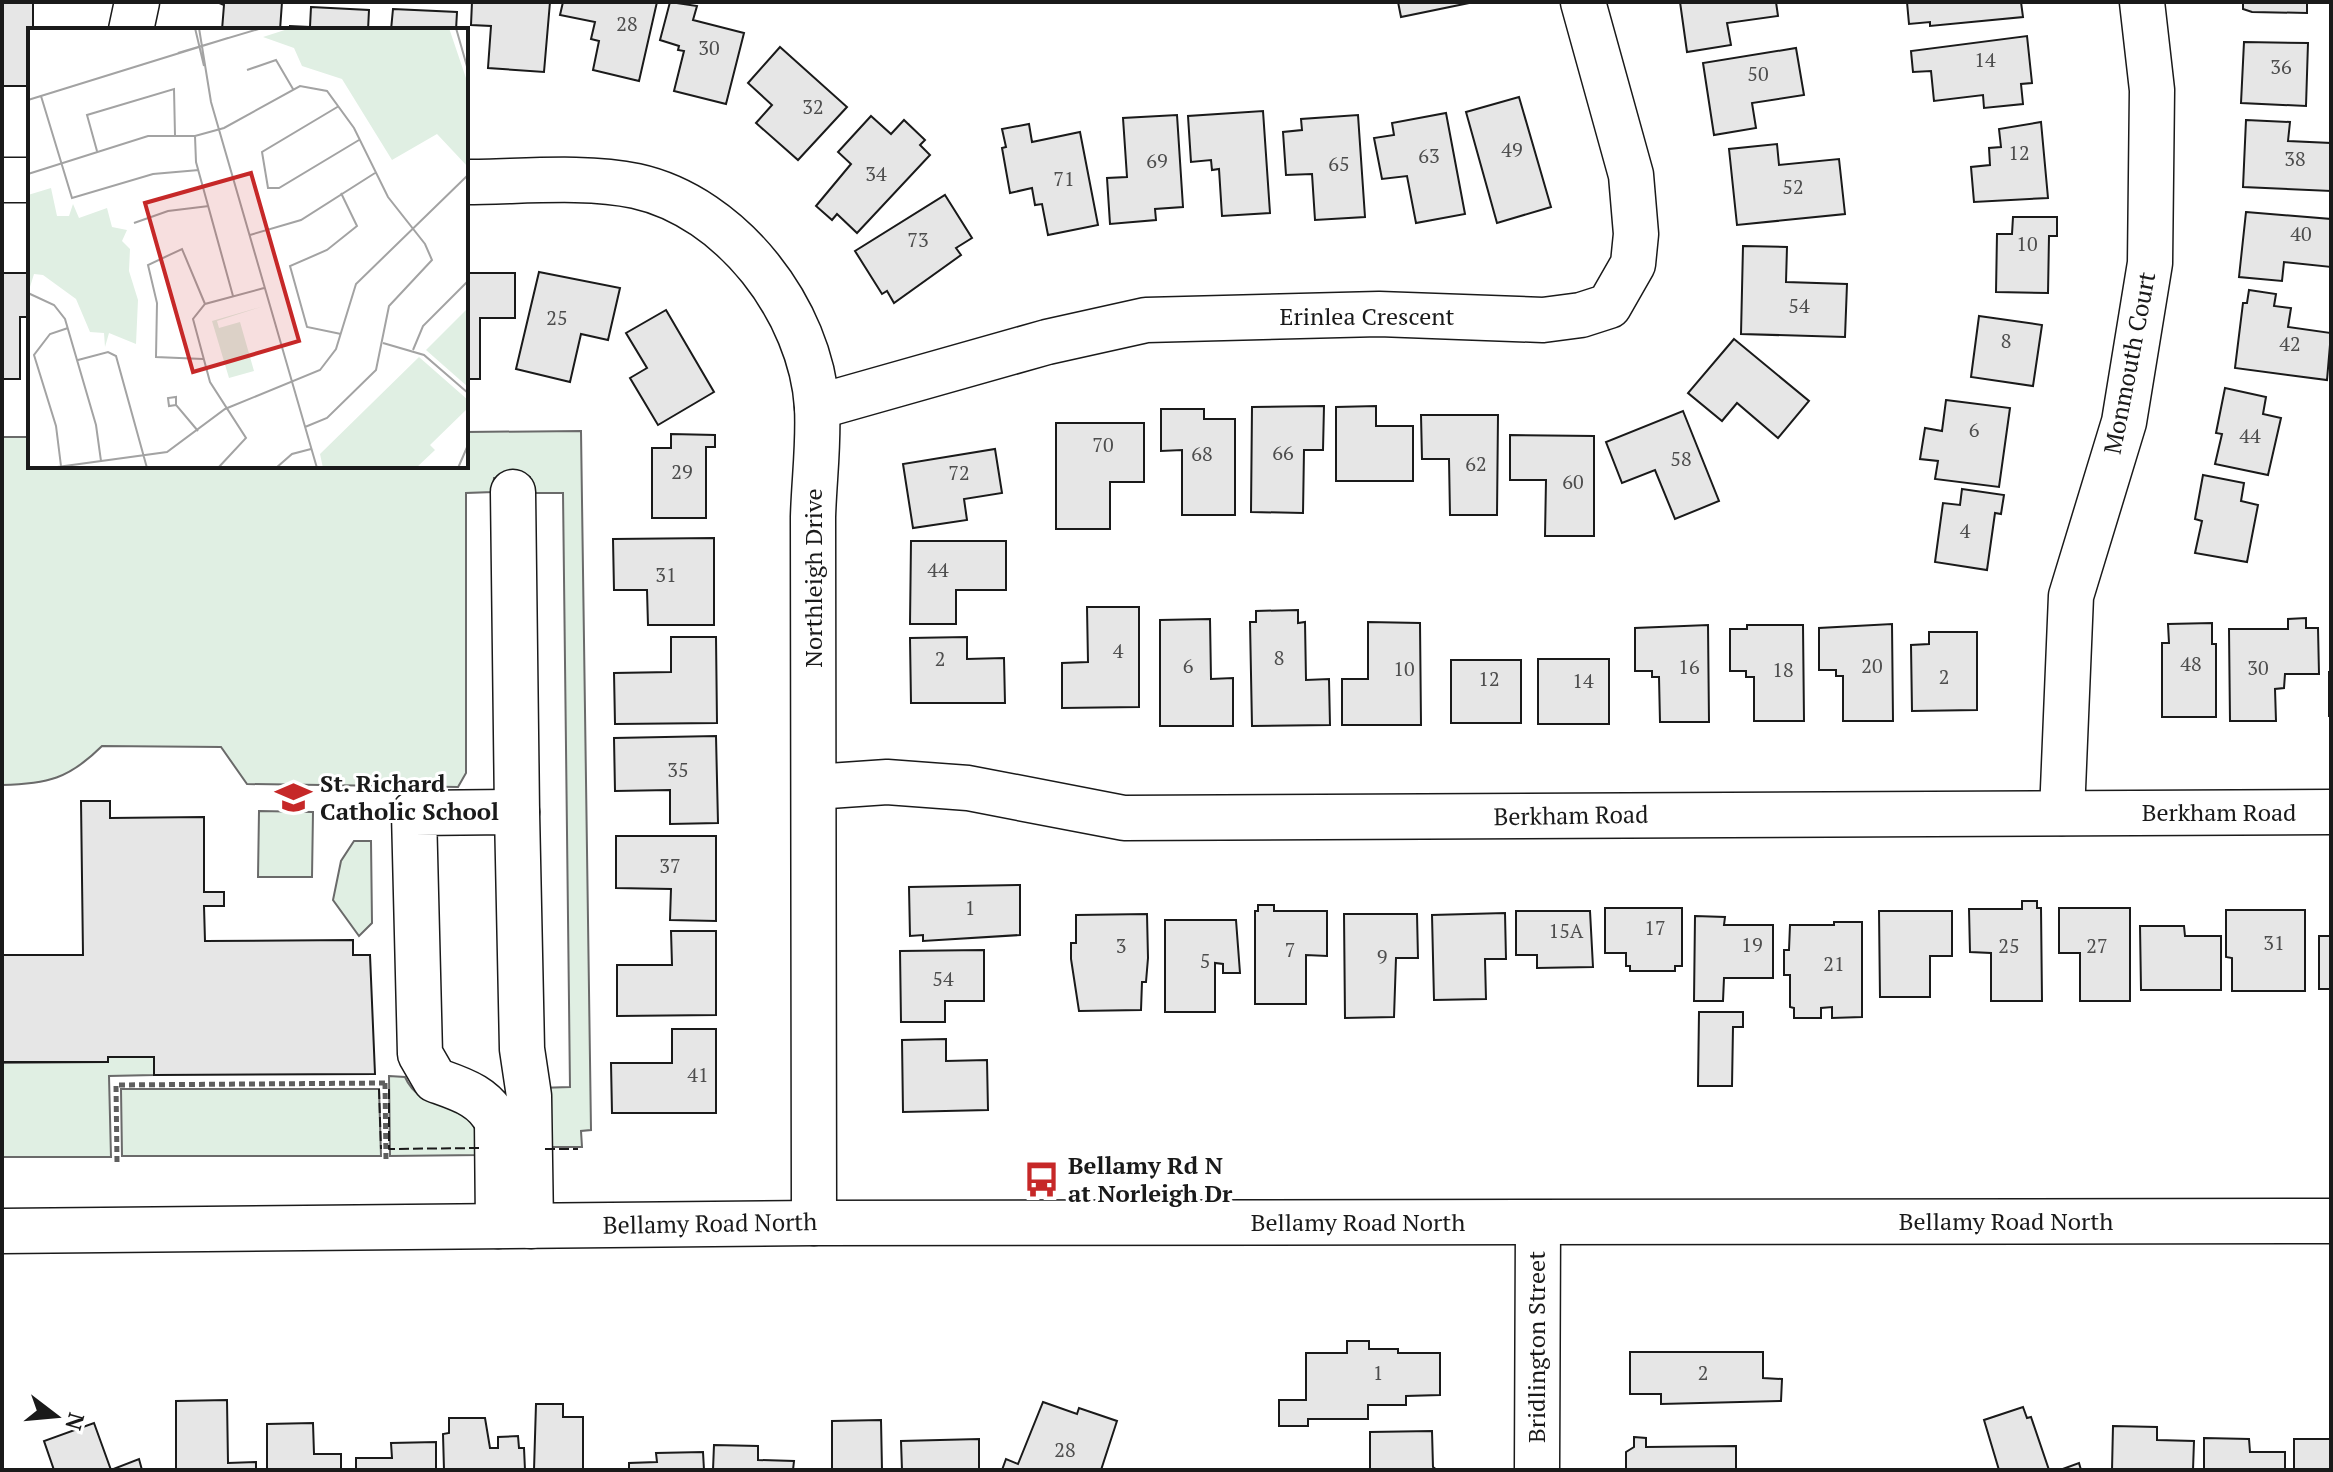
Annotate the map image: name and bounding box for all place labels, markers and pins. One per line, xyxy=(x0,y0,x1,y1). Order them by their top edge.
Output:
place label: St. Richard Catholic School xyxy=(320,767,499,827)
school or university icon: St. Richard Catholic School xyxy=(275,779,313,817)
place label: Bellamy Rd N at Norleigh Dr xyxy=(1068,1149,1233,1209)
bus stop icon: Bellamy Rd N at Norleigh Dr xyxy=(1023,1161,1061,1199)

